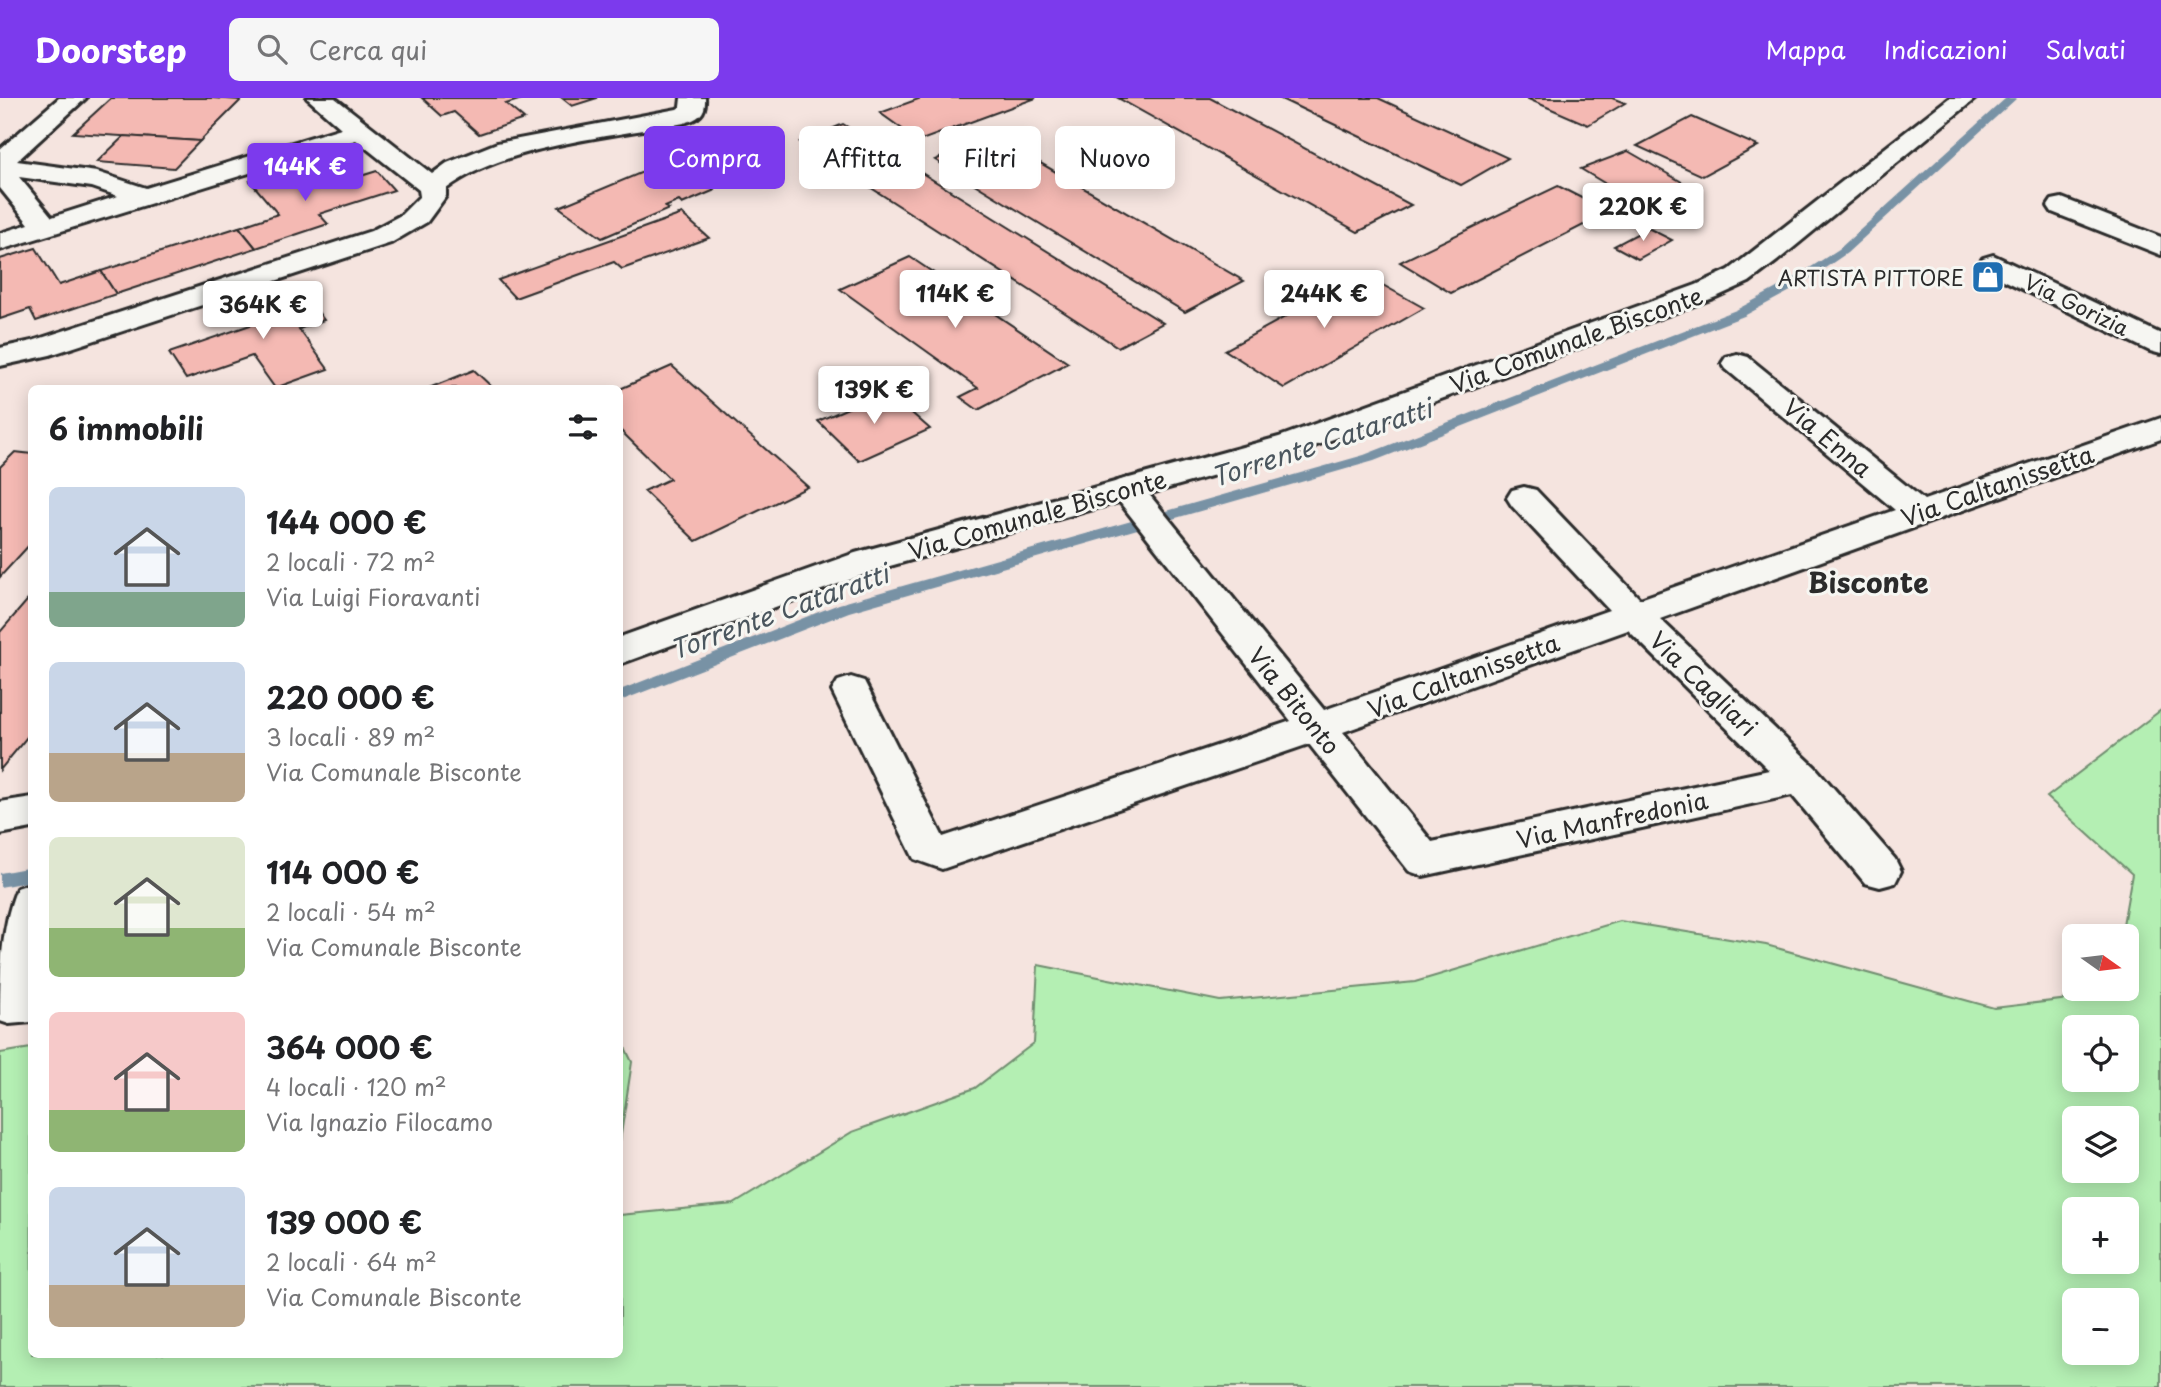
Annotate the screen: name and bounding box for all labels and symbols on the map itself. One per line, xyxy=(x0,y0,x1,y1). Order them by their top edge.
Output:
pin: 144K € xyxy=(248,144,362,203)
pin: 220K € xyxy=(1586,184,1700,243)
shop icon: ARTISTA PITTORE xyxy=(1969,258,2007,296)
place label: ARTISTA PITTORE xyxy=(1778,261,1964,293)
street label: Via Gorizia xyxy=(2019,265,2135,343)
pin: 114K € xyxy=(898,271,1012,330)
pin: 244K € xyxy=(1267,271,1381,330)
street label: Via Comunale Bisconte xyxy=(1444,276,1708,402)
pin: 364K € xyxy=(206,282,320,341)
pin: 139K € xyxy=(817,366,931,426)
water label: Torrente Cataratti xyxy=(1206,387,1440,496)
street label: Via Enna xyxy=(1776,389,1881,485)
street label: Via Caltanissetta xyxy=(1896,435,2098,535)
street label: Via Comunale Bisconte xyxy=(904,460,1170,568)
water label: Torrente Cataratti xyxy=(664,552,897,669)
district label: Bisconte xyxy=(1808,560,1928,603)
street label: Via Cagliari xyxy=(1642,622,1766,744)
street label: Via Caltanissetta xyxy=(1362,624,1564,726)
street label: Via Bitonto xyxy=(1240,638,1350,762)
street label: Via Manfredonia xyxy=(1513,781,1711,857)
north arrow xyxy=(2062,924,2138,1001)

